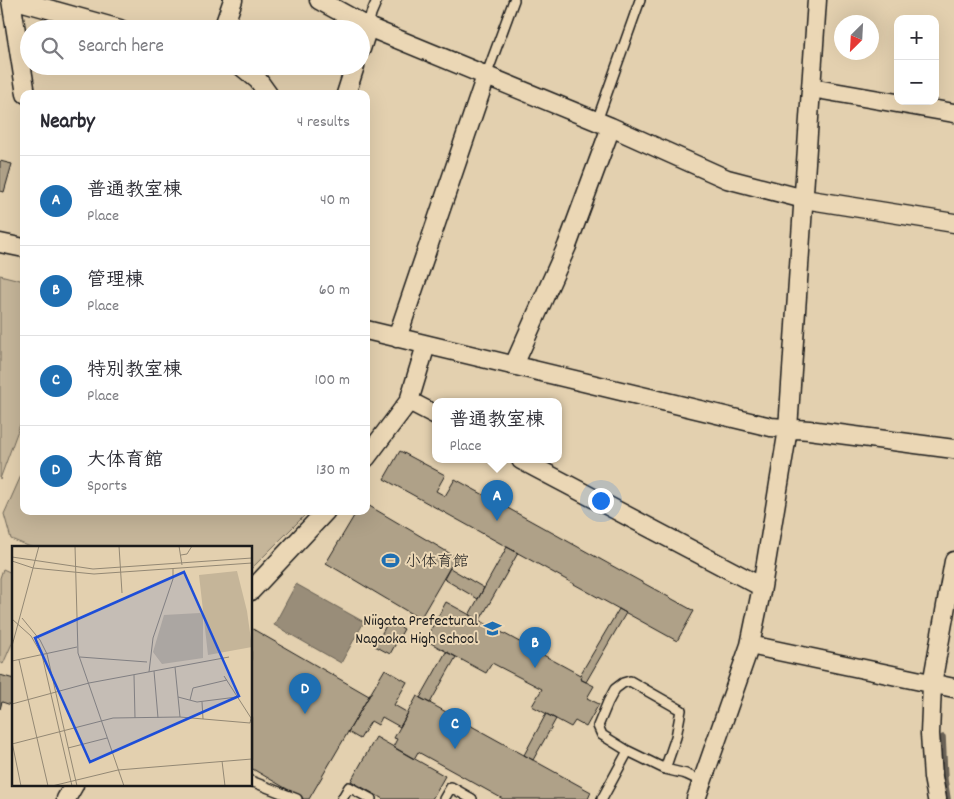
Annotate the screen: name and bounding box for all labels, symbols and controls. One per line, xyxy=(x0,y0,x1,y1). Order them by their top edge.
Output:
north arrow xyxy=(834,15,879,60)
map controls xyxy=(894,15,939,105)
button: + xyxy=(894,15,939,60)
search box xyxy=(20,20,370,75)
icon: search xyxy=(38,34,66,62)
text: Search here xyxy=(78,34,164,61)
button: − xyxy=(894,60,939,105)
text: Nearby xyxy=(40,108,95,138)
text: 4 results xyxy=(297,111,350,134)
text: 普通教室棟 xyxy=(87,178,182,205)
text: A xyxy=(52,189,60,212)
text: 40 m xyxy=(320,189,350,212)
text: Place xyxy=(87,205,119,228)
text: 管理棟 xyxy=(87,268,144,295)
text: B xyxy=(52,279,60,302)
text: 60 m xyxy=(319,279,350,302)
text: Place xyxy=(87,295,119,318)
text: 特別教室棟 xyxy=(87,358,182,385)
text: C xyxy=(52,369,60,392)
text: 100 m xyxy=(314,369,350,392)
text: Place xyxy=(87,385,119,408)
popup xyxy=(432,398,562,463)
text: 普通教室棟 xyxy=(449,408,545,435)
text: Place xyxy=(449,435,482,458)
text: 大体育館 xyxy=(87,448,163,475)
text: D xyxy=(52,459,60,482)
text: 130 m xyxy=(316,459,350,482)
text: Sports xyxy=(87,475,127,498)
pin: A xyxy=(481,480,513,521)
your location xyxy=(588,488,614,514)
inset map xyxy=(12,546,252,786)
sports icon: 小体育館 xyxy=(381,550,401,570)
place label: 小体育館 xyxy=(405,551,469,574)
place label: Niigata Prefectural Nagaoka High School xyxy=(355,610,478,651)
school or university icon: Niigata Prefectural Nagaoka High School xyxy=(482,618,502,638)
pin: B xyxy=(519,627,551,668)
pin: D xyxy=(289,673,321,714)
pin: C xyxy=(439,708,471,749)

